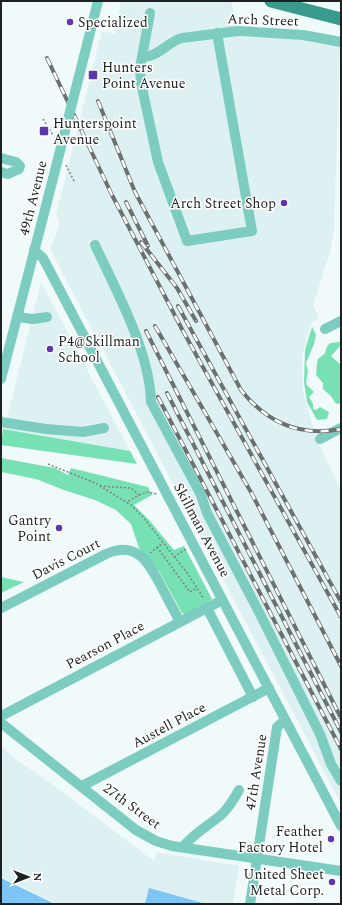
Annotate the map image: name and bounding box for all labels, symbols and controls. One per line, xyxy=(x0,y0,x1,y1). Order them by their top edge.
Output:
street label: Arch Street xyxy=(227,8,299,32)
place label: Specialized xyxy=(78,12,148,33)
marker: Specialized xyxy=(65,17,75,27)
place label: Hunters Point Avenue xyxy=(102,57,186,94)
marker: Hunters Point Avenue xyxy=(87,69,99,81)
place label: Hunterspoint Avenue xyxy=(53,113,137,150)
marker: Hunterspoint Avenue xyxy=(38,125,50,137)
street label: 49th Avenue xyxy=(14,158,53,238)
place label: Arch Street Shop xyxy=(170,193,276,214)
marker: Arch Street Shop xyxy=(279,198,289,208)
place label: P4@Skillman School xyxy=(58,331,140,368)
marker: P4@Skillman School xyxy=(45,344,55,354)
street label: Skillman Avenue xyxy=(168,479,236,581)
place label: Gantry Point xyxy=(8,510,52,547)
marker: Gantry Point xyxy=(54,523,64,533)
street label: Davis Court xyxy=(28,533,104,585)
street label: Pearson Place xyxy=(62,615,148,675)
street label: Austell Place xyxy=(128,697,210,753)
street label: 47th Avenue xyxy=(240,732,272,812)
street label: 27th Street xyxy=(99,778,165,834)
place label: Feather Factory Hotel xyxy=(238,821,323,858)
marker: Feather Factory Hotel xyxy=(326,834,336,844)
north arrow xyxy=(8,857,48,897)
place label: United Sheet Metal Corp. xyxy=(243,864,324,901)
text: N xyxy=(29,873,46,882)
marker: United Sheet Metal Corp. xyxy=(327,877,337,887)

